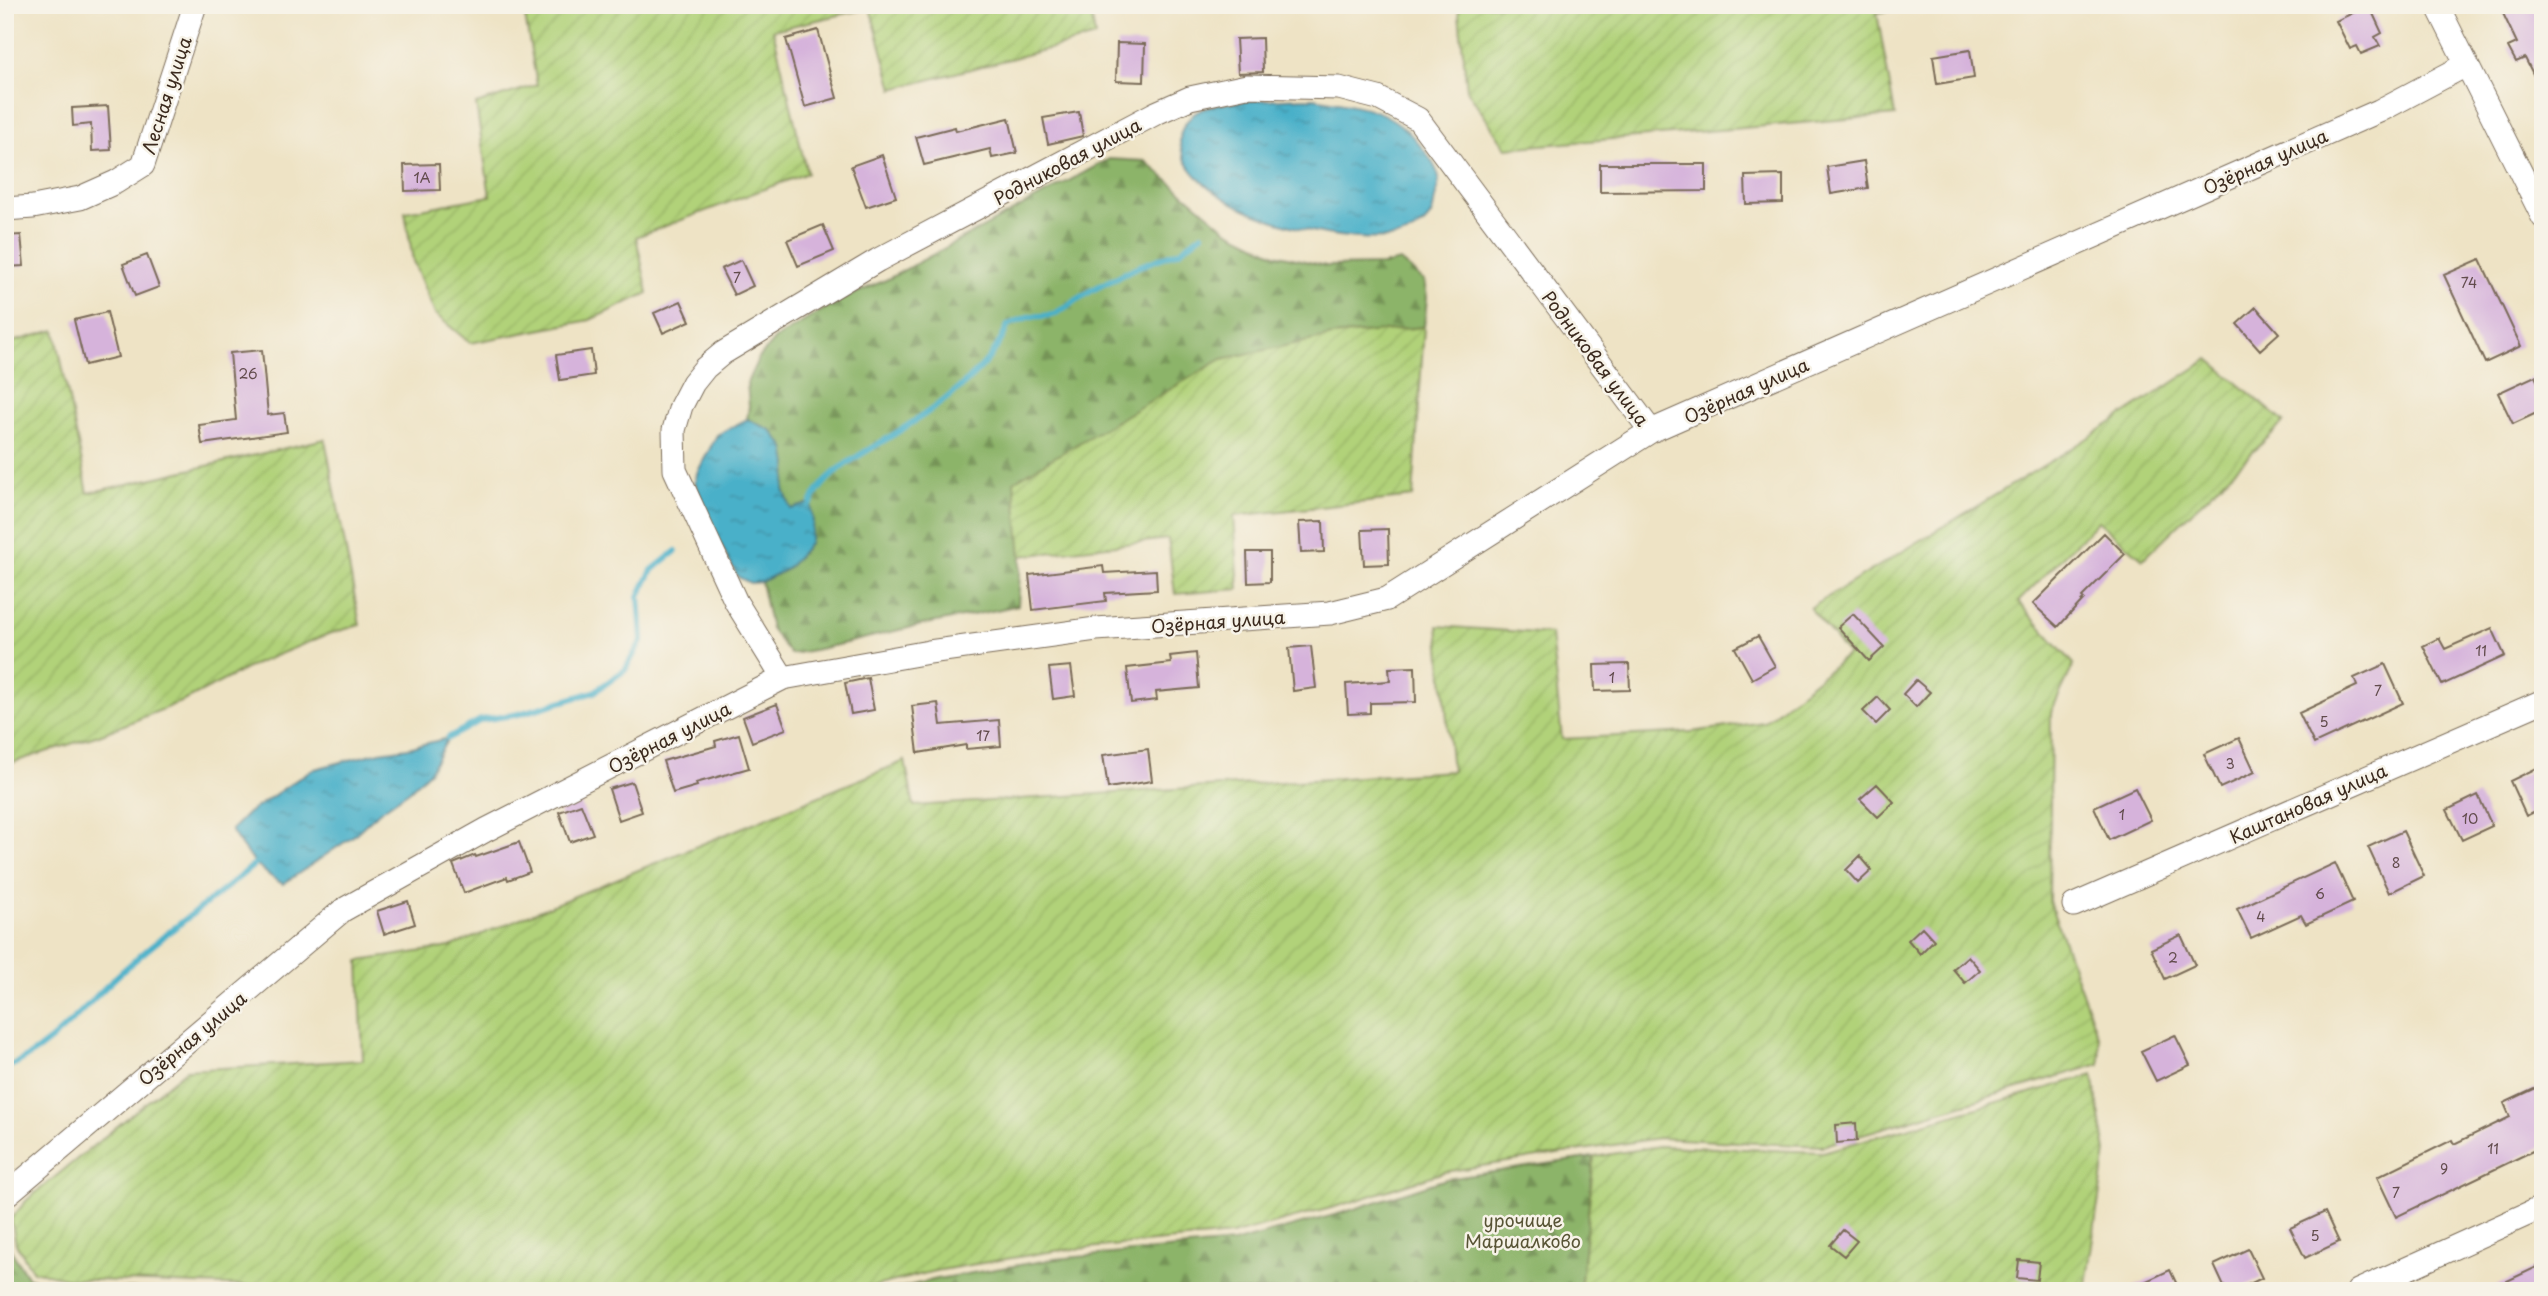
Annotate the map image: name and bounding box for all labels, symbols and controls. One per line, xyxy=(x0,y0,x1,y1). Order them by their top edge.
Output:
street label: Лесная улица xyxy=(134,32,198,157)
street label: Родниковая улица xyxy=(988,110,1146,211)
street label: Озёрная улица xyxy=(2198,121,2332,201)
house number: 1А xyxy=(413,167,431,188)
house number: 7 xyxy=(733,267,741,288)
house number: 74 xyxy=(2461,272,2477,293)
street label: Родниковая улица xyxy=(1536,285,1656,432)
street label: Озёрная улица xyxy=(1679,350,1813,430)
house number: 26 xyxy=(238,363,258,384)
street label: Озёрная улица xyxy=(1150,603,1287,639)
house number: 11 xyxy=(2475,640,2487,661)
house number: 1 xyxy=(1609,667,1615,688)
house number: 7 xyxy=(2374,680,2382,701)
street label: Озёрная улица xyxy=(603,694,736,780)
house number: 5 xyxy=(2319,711,2329,732)
house number: 17 xyxy=(976,725,990,746)
house number: 3 xyxy=(2225,753,2235,774)
street label: Каштановая улица xyxy=(2225,756,2392,850)
house number: 1 xyxy=(2119,804,2125,825)
house number: 10 xyxy=(2462,808,2478,829)
house number: 8 xyxy=(2392,852,2400,873)
house number: 6 xyxy=(2315,883,2325,904)
house number: 4 xyxy=(2256,906,2266,927)
house number: 2 xyxy=(2168,947,2178,968)
street label: Озёрная улица xyxy=(132,984,253,1092)
house number: 11 xyxy=(2487,1138,2499,1159)
house number: 9 xyxy=(2440,1158,2448,1179)
house number: 7 xyxy=(2392,1182,2400,1203)
park label: урочище Маршалково xyxy=(1465,1206,1581,1254)
house number: 5 xyxy=(2310,1225,2320,1246)

